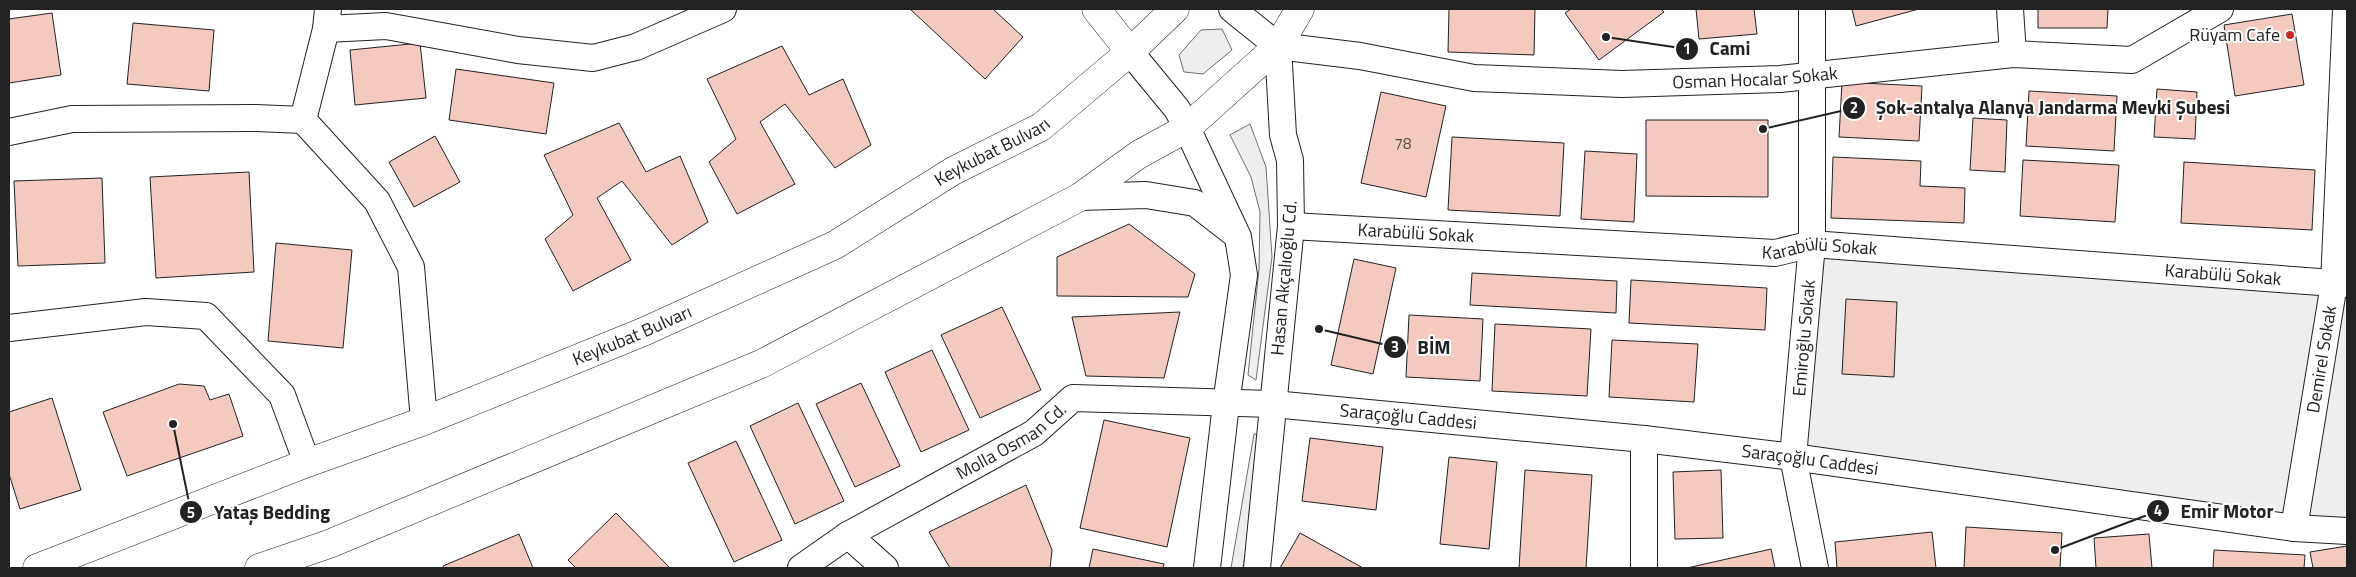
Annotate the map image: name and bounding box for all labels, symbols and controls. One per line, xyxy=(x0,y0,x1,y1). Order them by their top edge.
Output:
place label: Rüyam Cafe xyxy=(2189,21,2280,48)
marker: Rüyam Cafe xyxy=(2284,29,2296,41)
callout: Cami xyxy=(1674,32,1760,66)
text: Cami xyxy=(1710,33,1750,62)
text: 1 xyxy=(1683,37,1691,60)
street label: Osman Hocalar Sokak xyxy=(1672,59,1839,95)
callout: Şok-antalya Alanya Jandarma Mevki Şubesi xyxy=(1841,91,2241,125)
text: Şok-antalya Alanya Jandarma Mevki Şubesi xyxy=(1876,92,2230,121)
text: 2 xyxy=(1850,96,1858,119)
street label: Keykubat Bulvarı xyxy=(929,111,1056,193)
house number: 78 xyxy=(1395,132,1411,155)
street label: Hasan Akçalıoğlu Cd. xyxy=(1263,199,1304,357)
street label: Karabülü Sokak xyxy=(1357,216,1475,249)
street label: Karabülü Sokak xyxy=(1761,230,1879,266)
street label: Karabülü Sokak xyxy=(2164,256,2283,292)
street label: Emiroğlu Sokak xyxy=(1785,278,1822,397)
street label: Keykubat Bulvarı xyxy=(568,298,696,372)
street label: Demirel Sokak xyxy=(2299,303,2343,415)
callout: BİM xyxy=(1383,330,1461,364)
text: BİM xyxy=(1417,332,1451,361)
text: 3 xyxy=(1391,335,1399,358)
street label: Molla Osman Cd. xyxy=(951,396,1072,486)
street label: Saraçoğlu Caddesi xyxy=(1339,396,1478,436)
street label: Saraçoğlu Caddesi xyxy=(1740,437,1880,482)
callout: Emir Motor xyxy=(2145,494,2283,528)
callout: Yataş Bedding xyxy=(179,495,340,529)
text: Emir Motor xyxy=(2180,496,2274,525)
text: Yataş Bedding xyxy=(214,497,330,526)
text: 4 xyxy=(2154,499,2162,522)
text: 5 xyxy=(187,501,195,524)

